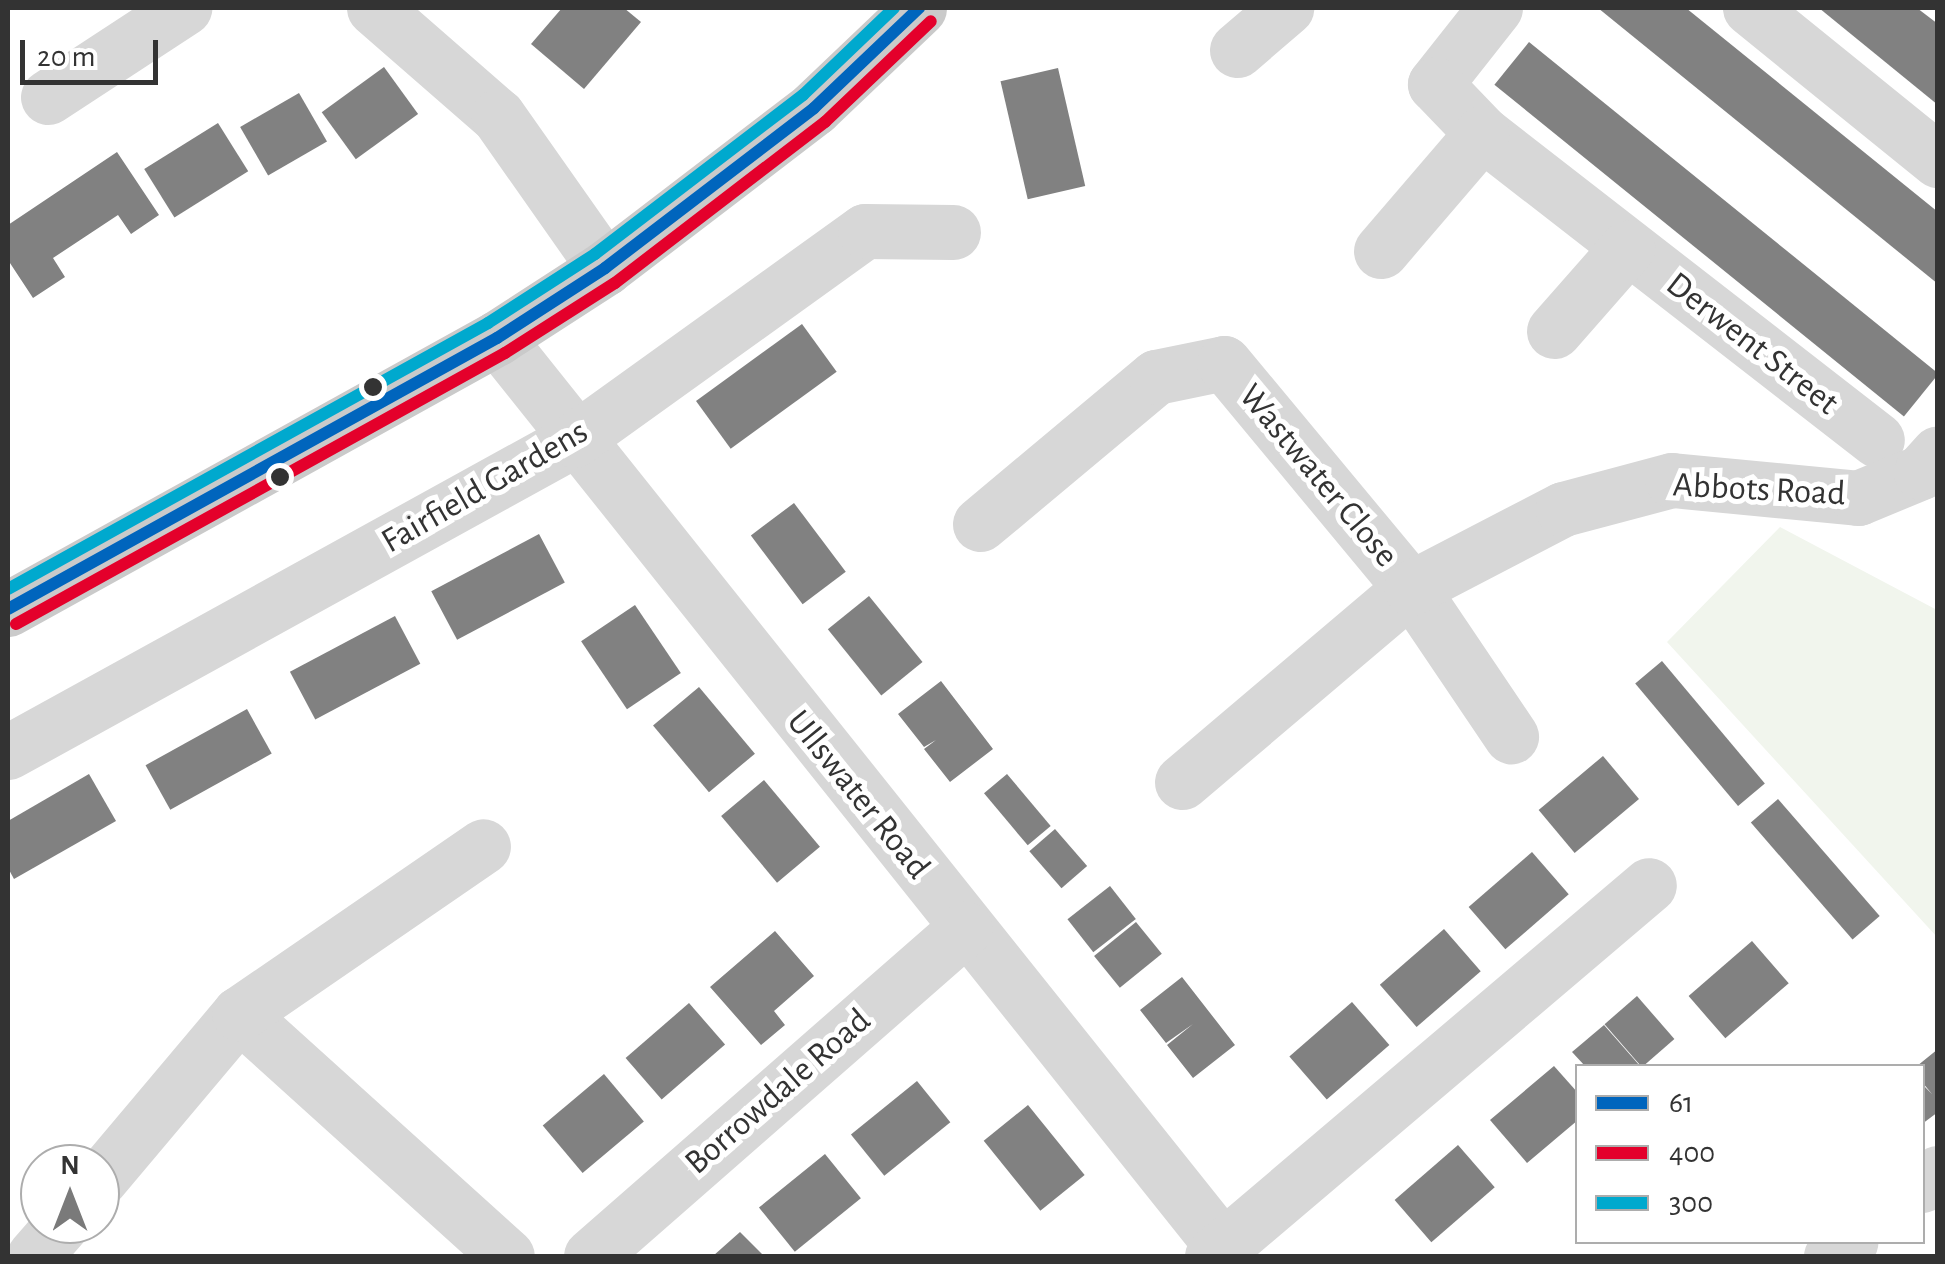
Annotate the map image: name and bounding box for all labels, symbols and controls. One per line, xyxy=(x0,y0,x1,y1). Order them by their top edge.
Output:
scale bar xyxy=(25,20,162,82)
text: 20 m xyxy=(37,42,95,72)
street label: Derwent Street xyxy=(1657,264,1847,424)
street label: Wastwater Close xyxy=(1229,376,1407,576)
unlabelled marker xyxy=(363,377,383,397)
street label: Fairfield Gardens xyxy=(374,411,596,563)
street label: Abbots Road xyxy=(1672,465,1846,515)
unlabelled marker xyxy=(270,467,290,487)
street label: Ullswater Road xyxy=(777,702,939,888)
street label: Borrowdale Road xyxy=(677,1000,879,1184)
legend xyxy=(1575,1064,1925,1244)
text: 61 xyxy=(1669,1088,1693,1118)
text: 400 xyxy=(1669,1138,1715,1168)
north arrow xyxy=(20,1144,120,1244)
text: N xyxy=(60,1152,80,1180)
text: 300 xyxy=(1669,1188,1713,1218)

